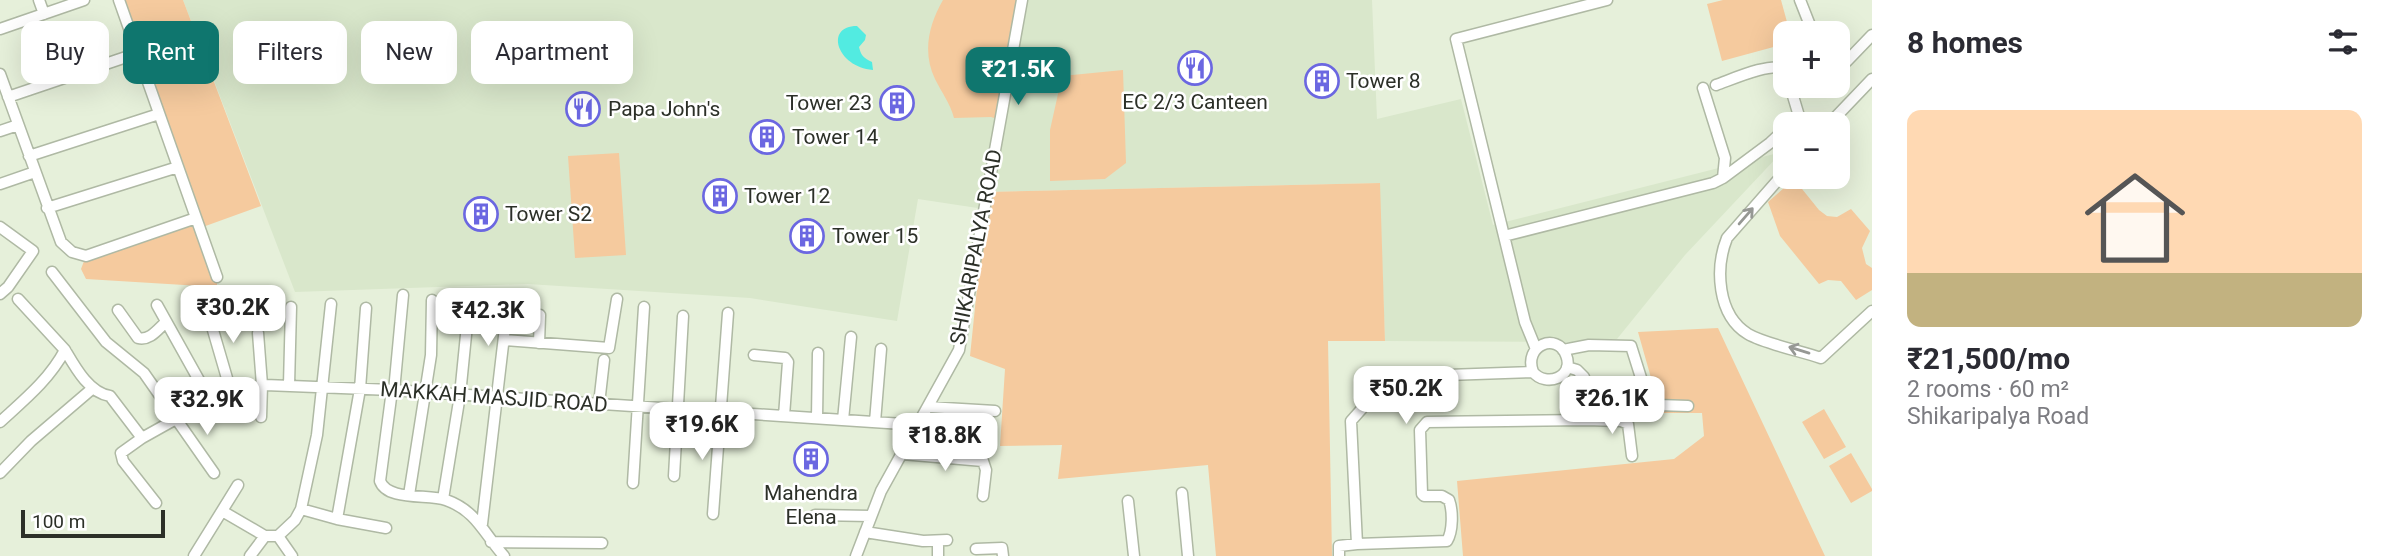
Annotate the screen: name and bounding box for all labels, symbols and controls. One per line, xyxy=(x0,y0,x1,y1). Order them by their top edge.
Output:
chip: Buy xyxy=(21,21,109,84)
chip: Rent xyxy=(123,21,219,84)
chip: Filters xyxy=(233,21,347,84)
chip: New xyxy=(361,21,457,84)
chip: Apartment xyxy=(471,21,633,84)
map controls xyxy=(1773,21,1850,189)
button: + xyxy=(1773,21,1850,98)
icon: filters xyxy=(2324,23,2362,61)
text: 8 homes xyxy=(1907,25,2023,60)
pin: ₹21.5K xyxy=(961,48,1075,107)
restaurant icon: EC 2/3 Canteen xyxy=(1176,49,1214,87)
text: ₹21.5K xyxy=(982,56,1054,83)
building icon: Tower 8 xyxy=(1303,62,1341,100)
place label: Tower 8 xyxy=(1346,69,1421,93)
building icon: Tower 23 xyxy=(878,84,916,122)
restaurant icon: Papa John's xyxy=(564,90,602,128)
place label: EC 2/3 Canteen xyxy=(1122,90,1268,114)
place label: Tower 23 xyxy=(786,91,872,115)
place label: Papa John's xyxy=(608,97,720,121)
button: − xyxy=(1773,112,1850,189)
building icon: Tower 14 xyxy=(748,118,786,156)
place label: Tower 14 xyxy=(792,125,879,149)
street label: SHIKARIPALYA ROAD xyxy=(945,147,1007,347)
icon: home xyxy=(2072,155,2198,281)
building icon: Tower 12 xyxy=(701,177,739,215)
place label: Tower 12 xyxy=(744,184,831,208)
building icon: Tower S2 xyxy=(462,195,500,233)
place label: Tower S2 xyxy=(505,202,592,226)
one-way arrow xyxy=(1738,207,1754,225)
building icon: Tower 15 xyxy=(788,217,826,255)
place label: Tower 15 xyxy=(832,224,918,248)
pin: ₹30.2K xyxy=(176,286,290,345)
pin: ₹42.3K xyxy=(431,288,545,348)
text: ₹30.2K xyxy=(197,294,269,321)
text: ₹42.3K xyxy=(452,297,524,324)
text: ₹21,500/mo xyxy=(1907,341,2070,376)
one-way arrow xyxy=(1788,343,1810,356)
pin: ₹50.2K xyxy=(1349,366,1463,426)
text: ₹50.2K xyxy=(1370,375,1442,402)
pin: ₹26.1K xyxy=(1555,376,1669,436)
text: 2 rooms · 60 m² xyxy=(1907,376,2069,403)
street label: MAKKAH MASJID ROAD xyxy=(379,377,609,417)
pin: ₹32.9K xyxy=(150,378,264,437)
text: ₹26.1K xyxy=(1576,385,1648,412)
text: ₹32.9K xyxy=(171,386,243,413)
pin: ₹19.6K xyxy=(645,402,759,462)
text: Shikaripalya Road xyxy=(1907,403,2089,430)
text: ₹19.6K xyxy=(666,411,738,438)
pin: ₹18.8K xyxy=(888,414,1002,473)
text: ₹18.8K xyxy=(909,422,981,449)
building icon: Mahendra Elena xyxy=(792,440,830,478)
place label: Mahendra Elena xyxy=(764,481,858,529)
scale bar xyxy=(21,507,164,539)
text: 100 m xyxy=(32,510,85,533)

